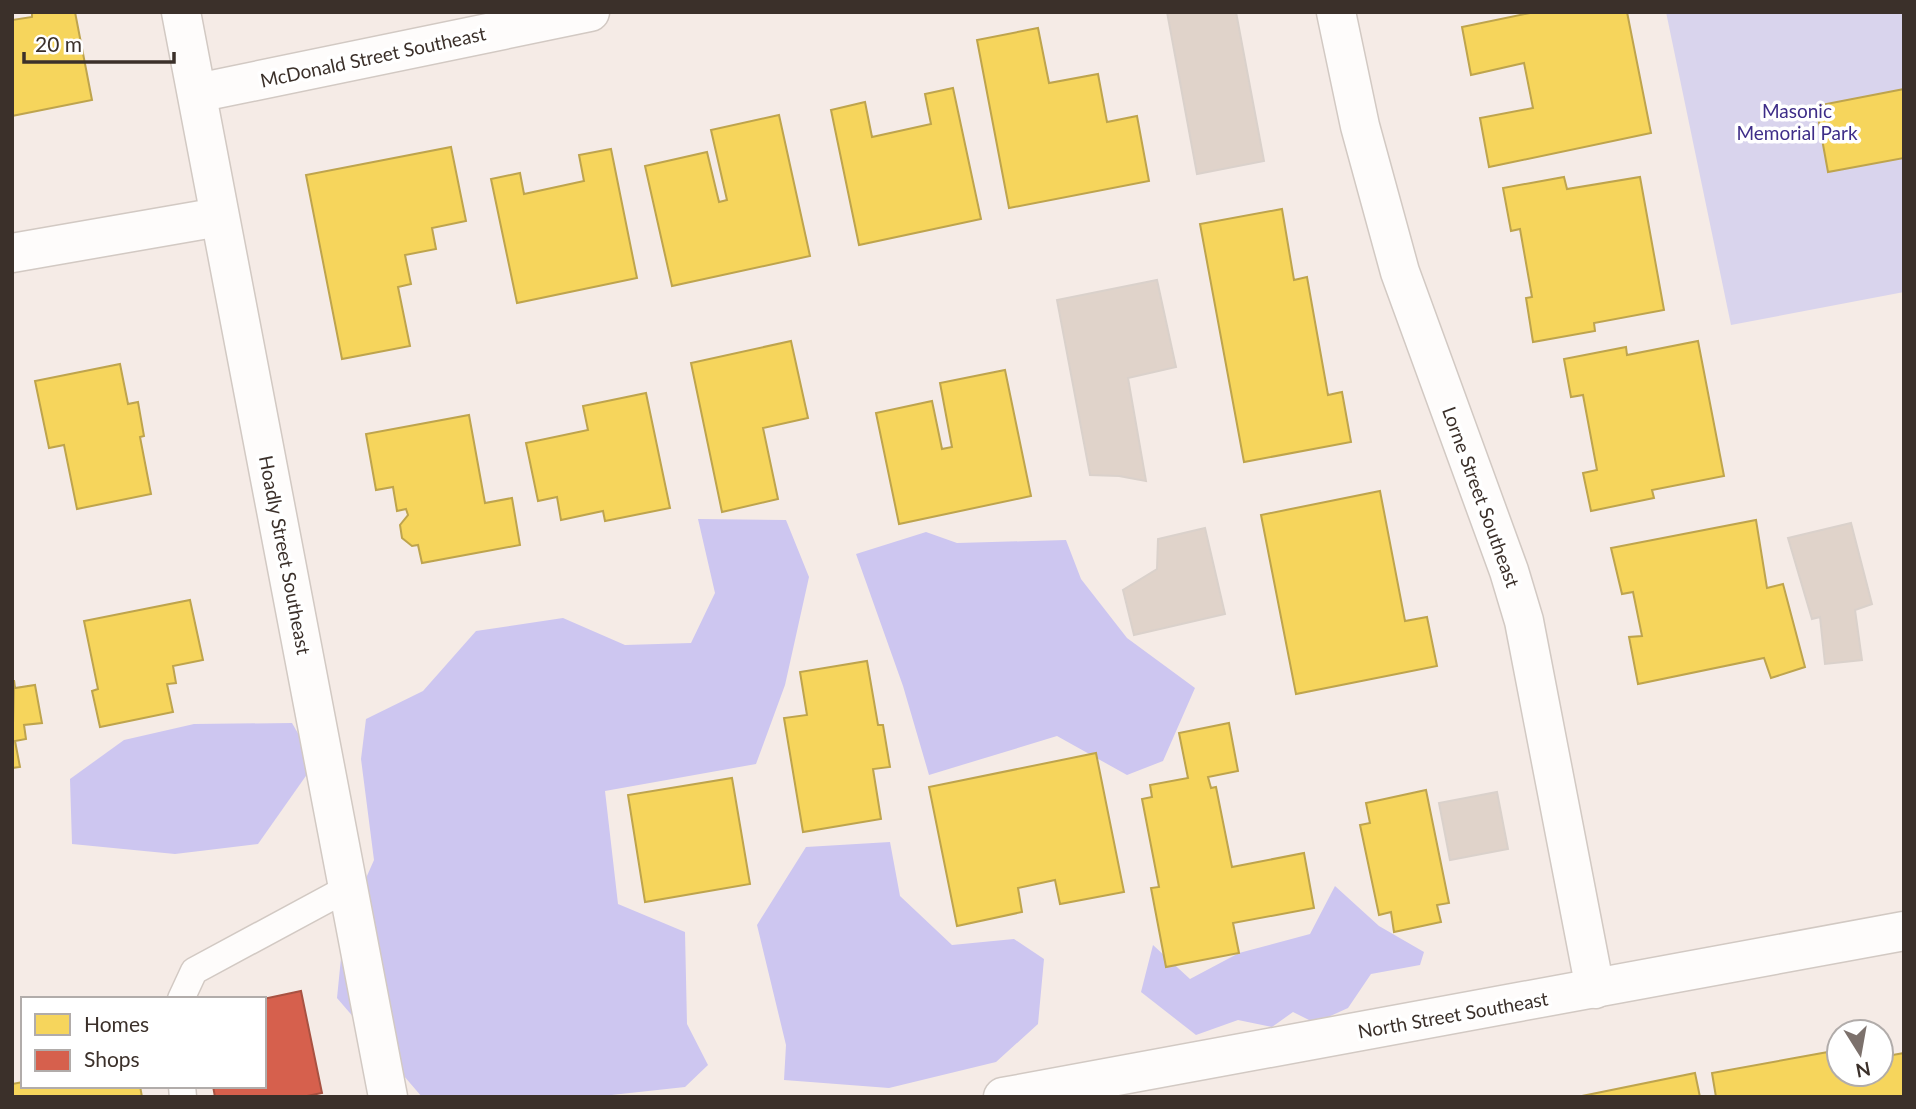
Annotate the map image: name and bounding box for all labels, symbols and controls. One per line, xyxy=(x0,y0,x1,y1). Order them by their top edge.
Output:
scale bar xyxy=(24,21,175,65)
street label: McDonald Street Southeast xyxy=(258,21,488,92)
text: 20 m xyxy=(35,31,82,56)
park label: Masonic Memorial Park xyxy=(1736,99,1858,144)
street label: Lorne Street Southeast xyxy=(1438,403,1525,591)
street label: Hoadly Street Southeast xyxy=(255,453,316,657)
street label: North Street Southeast xyxy=(1356,986,1550,1043)
legend xyxy=(21,997,266,1088)
text: Homes xyxy=(84,1011,149,1036)
north arrow xyxy=(1825,1018,1895,1088)
text: Shops xyxy=(84,1046,140,1071)
text: N xyxy=(1854,1057,1873,1083)

